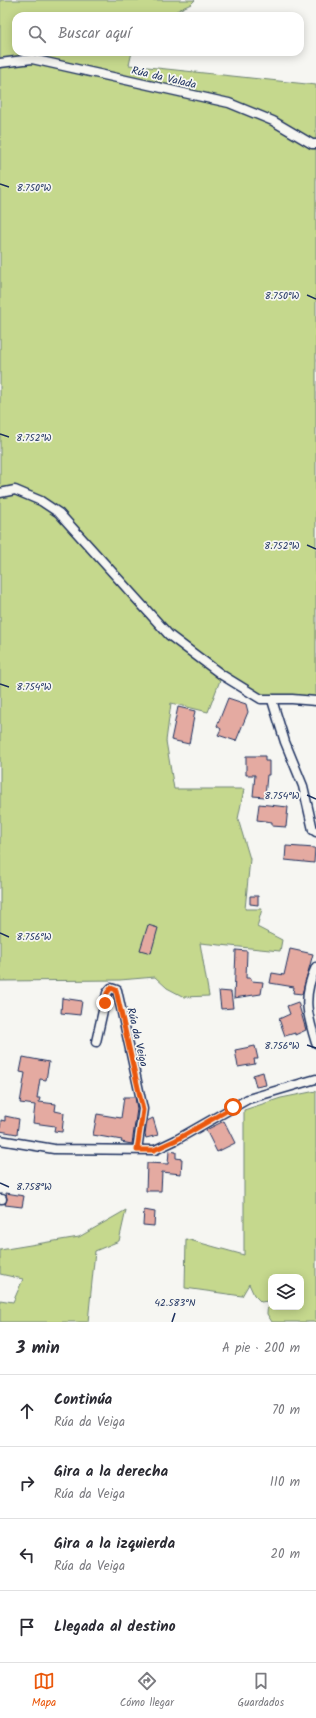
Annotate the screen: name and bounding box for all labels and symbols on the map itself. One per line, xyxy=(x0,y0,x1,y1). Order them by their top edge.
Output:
street label: Rúa da Valada xyxy=(130,62,198,94)
text: 8.750°W xyxy=(17,180,51,196)
text: 8.750°W xyxy=(265,288,299,304)
text: 8.752°W xyxy=(16,430,52,446)
text: 8.752°W xyxy=(264,538,300,554)
text: 8.754°W xyxy=(16,679,52,695)
text: 8.754°W xyxy=(264,788,300,804)
text: 8.756°W xyxy=(16,929,52,945)
route end xyxy=(96,994,114,1012)
street label: Rúa da Veiga xyxy=(121,1006,153,1069)
text: 8.756°W xyxy=(264,1038,300,1054)
route start xyxy=(224,1098,242,1116)
text: 8.758°W xyxy=(16,1179,52,1195)
text: 42.583°N xyxy=(155,1295,196,1311)

